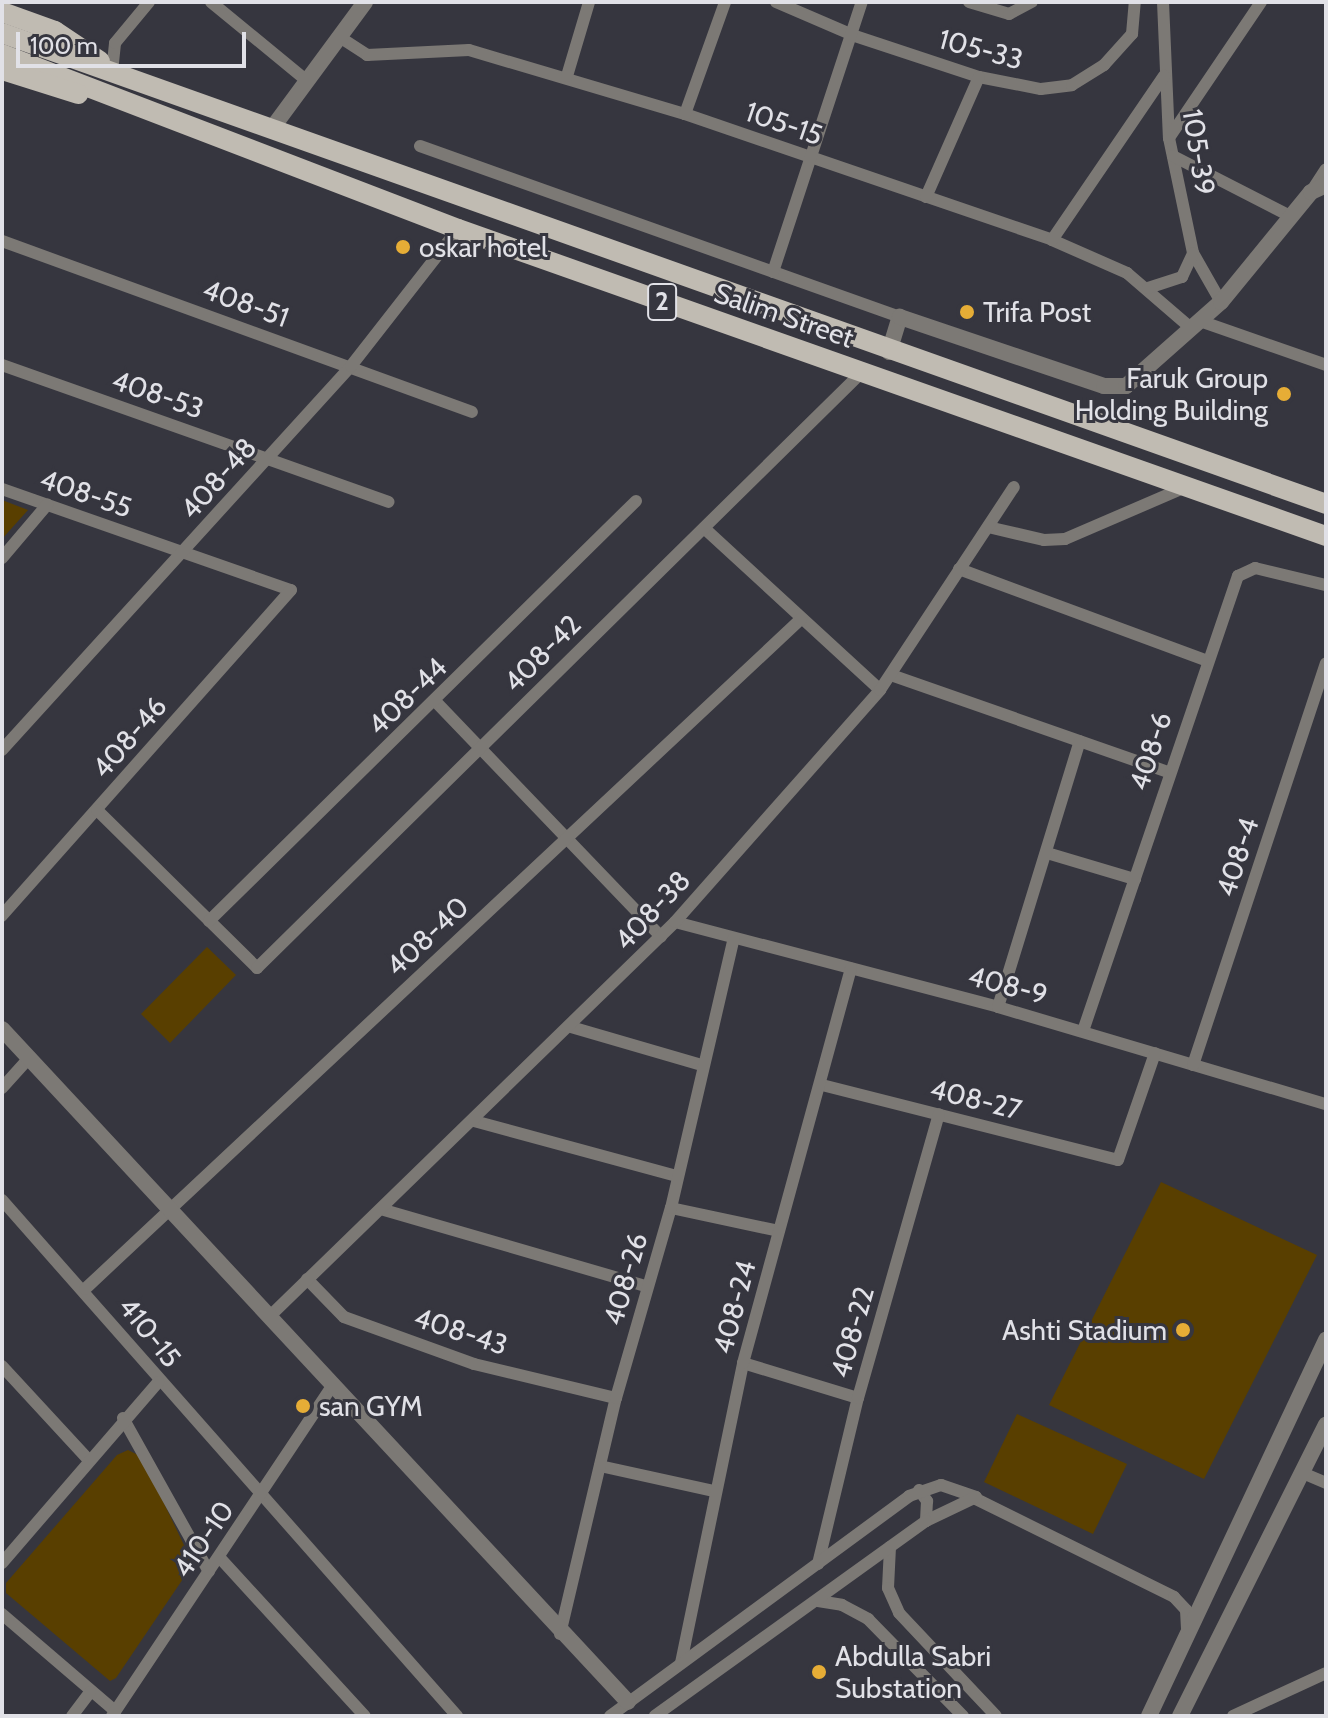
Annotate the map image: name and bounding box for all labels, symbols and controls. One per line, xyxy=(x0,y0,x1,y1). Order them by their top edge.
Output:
scale bar xyxy=(20,16,250,66)
street label: 105-33 xyxy=(935,22,1027,76)
text: 100 m xyxy=(30,31,98,60)
street label: 105-15 xyxy=(741,94,827,152)
street label: 105-39 xyxy=(1176,107,1222,197)
place label: oskar hotel xyxy=(419,230,548,264)
marker: oskar hotel xyxy=(394,238,412,256)
street label: 408-51 xyxy=(199,272,293,334)
street label: Salim Street xyxy=(710,275,858,355)
road number: 2 xyxy=(646,280,678,324)
place label: Trifa Post xyxy=(983,295,1091,329)
marker: Trifa Post xyxy=(958,303,976,321)
place label: Faruk Group Holding Building xyxy=(1075,361,1268,427)
street label: 408-53 xyxy=(108,363,208,425)
marker: Faruk Group Holding Building xyxy=(1275,385,1293,403)
street label: 408-48 xyxy=(173,430,263,526)
street label: 408-55 xyxy=(36,462,136,524)
street label: 408-42 xyxy=(496,607,588,699)
street label: 408-44 xyxy=(360,650,454,742)
street label: 408-46 xyxy=(85,690,173,784)
street label: 408-6 xyxy=(1122,708,1178,794)
street label: 408-4 xyxy=(1209,813,1265,901)
street label: 408-38 xyxy=(607,863,697,957)
street label: 408-40 xyxy=(379,890,475,982)
street label: 408-9 xyxy=(965,958,1051,1012)
street label: 408-27 xyxy=(927,1071,1025,1127)
street label: 408-26 xyxy=(596,1229,654,1329)
street label: 408-24 xyxy=(705,1257,763,1357)
street label: 408-22 xyxy=(823,1282,881,1382)
street label: 410-15 xyxy=(112,1290,188,1374)
street label: 408-43 xyxy=(410,1300,512,1362)
place label: Ashti Stadium xyxy=(1002,1313,1167,1347)
marker: Ashti Stadium xyxy=(1174,1321,1192,1339)
place label: san GYM xyxy=(319,1389,423,1423)
marker: san GYM xyxy=(294,1397,312,1415)
street label: 410-10 xyxy=(165,1494,241,1584)
place label: Abdulla Sabri Substation xyxy=(835,1639,991,1705)
marker: Abdulla Sabri Substation xyxy=(810,1663,828,1681)

